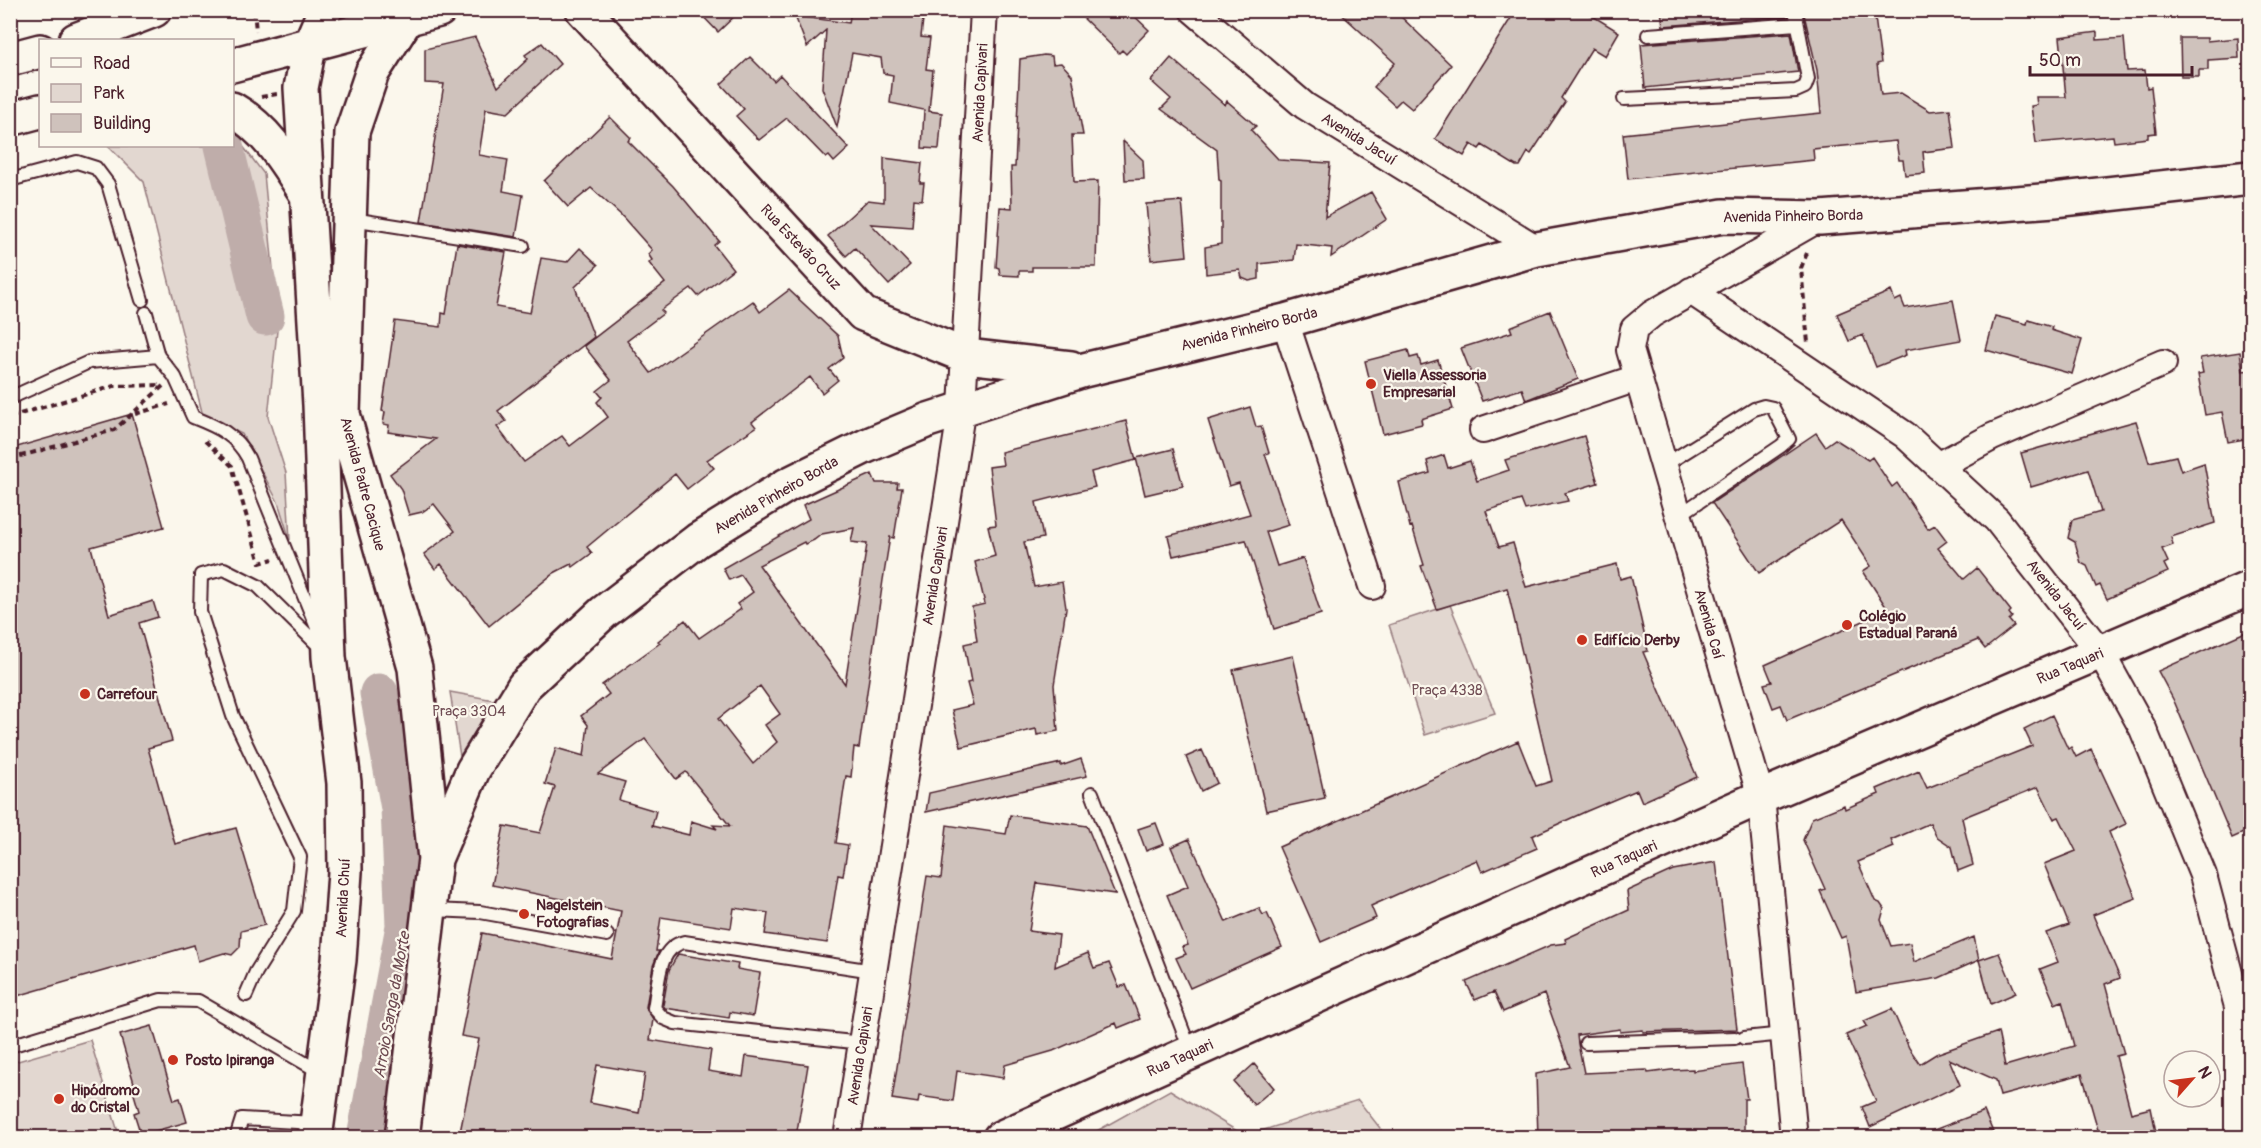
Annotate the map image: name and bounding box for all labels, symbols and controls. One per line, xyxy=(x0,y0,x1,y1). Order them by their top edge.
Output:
legend xyxy=(39,39,234,147)
scale bar xyxy=(2030,39,2192,77)
street label: Avenida Capivari xyxy=(968,42,993,143)
text: 50 m xyxy=(2039,49,2081,72)
text: Road xyxy=(93,52,130,75)
text: Park xyxy=(93,82,125,105)
street label: Avenida Jacuí xyxy=(1318,109,1400,170)
text: Building xyxy=(93,112,151,135)
street label: Rua Estevão Cruz xyxy=(756,201,845,294)
street label: Avenida Pinheiro Borda xyxy=(1723,206,1863,227)
street label: Avenida Pinheiro Borda xyxy=(1179,303,1319,356)
place label: Viella Assessoria Empresarial xyxy=(1383,366,1486,402)
marker: Viella Assessoria Empresarial xyxy=(1364,377,1378,391)
street label: Avenida Padre Cacique xyxy=(336,415,390,554)
street label: Avenida Pinheiro Borda xyxy=(711,452,842,539)
street label: Avenida Capivari xyxy=(918,525,953,627)
street label: Avenida Jacuí xyxy=(2022,556,2089,635)
street label: Avenida Caí xyxy=(1689,587,1728,661)
place label: Colégio Estadual Paraná xyxy=(1859,607,1957,643)
marker: Colégio Estadual Paraná xyxy=(1840,618,1854,632)
place label: Edifício Derby xyxy=(1594,631,1680,650)
marker: Edifício Derby xyxy=(1575,633,1589,647)
street label: Rua Taquari xyxy=(2034,644,2107,689)
park label: Praça 4338 xyxy=(1411,681,1483,700)
place label: Carrefour xyxy=(97,685,158,704)
marker: Carrefour xyxy=(78,687,92,701)
park label: Praça 3304 xyxy=(432,702,506,721)
street label: Rua Taquari xyxy=(1588,836,1661,882)
street label: Avenida Chuí xyxy=(332,858,355,938)
place label: Nagelstein Fotografias xyxy=(536,896,609,932)
marker: Nagelstein Fotografias xyxy=(517,907,531,921)
water label: Arroio Sanga da Morte xyxy=(369,928,415,1080)
street label: Avenida Capivari xyxy=(843,1005,878,1107)
street label: Rua Taquari xyxy=(1144,1035,1217,1081)
north arrow xyxy=(2162,1049,2222,1109)
place label: Posto Ipiranga xyxy=(185,1051,274,1070)
marker: Posto Ipiranga xyxy=(166,1053,180,1067)
text: N xyxy=(2193,1063,2216,1082)
place label: Hipódromo do Cristal xyxy=(71,1081,140,1117)
marker: Hipódromo do Cristal xyxy=(52,1092,66,1106)

